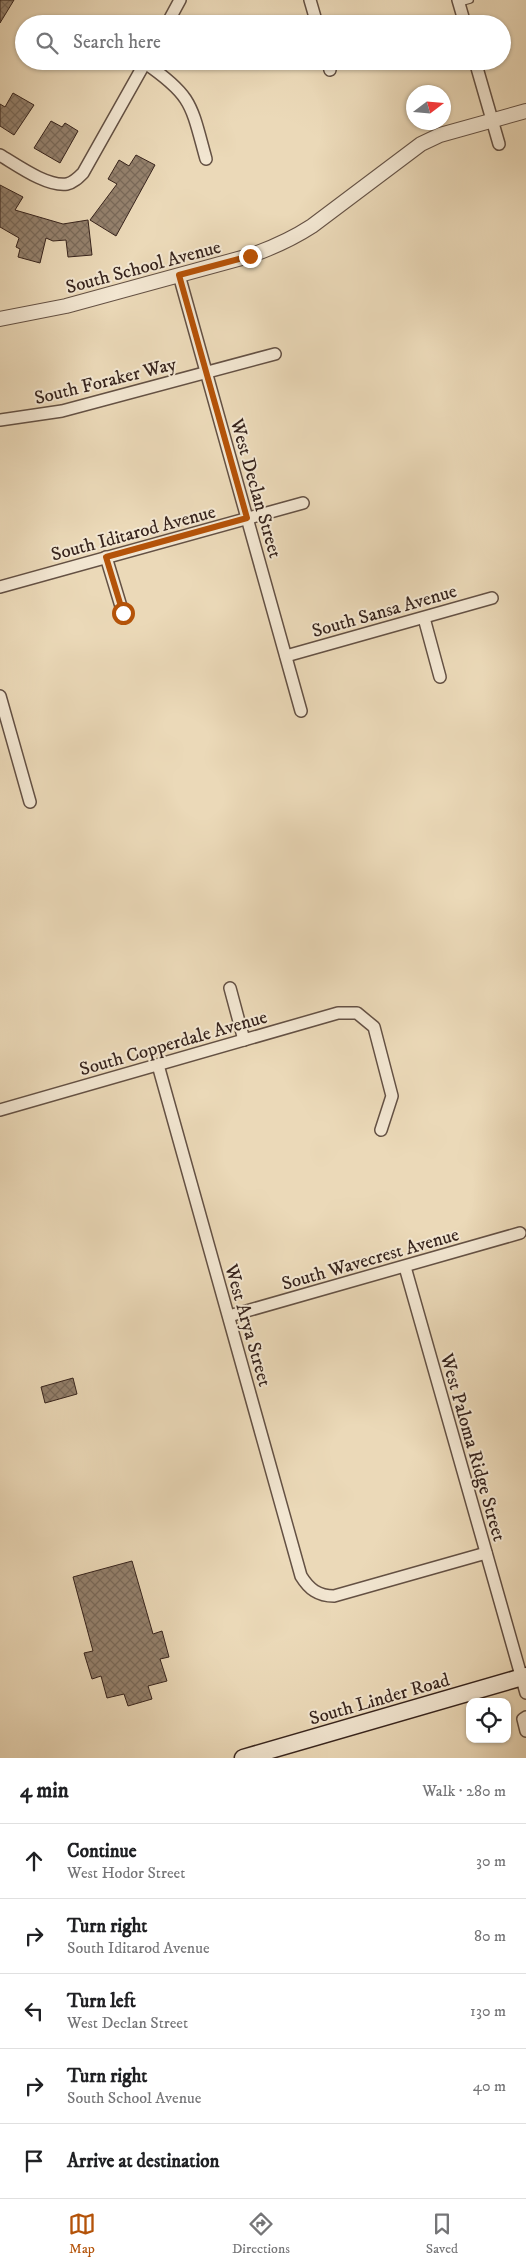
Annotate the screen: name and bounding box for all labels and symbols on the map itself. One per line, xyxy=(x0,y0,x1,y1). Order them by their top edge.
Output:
north arrow xyxy=(406,85,451,130)
street label: South School Avenue xyxy=(63,236,224,299)
route end xyxy=(239,245,262,268)
street label: South Foraker Way xyxy=(32,352,180,410)
street label: West Declan Street xyxy=(224,415,286,561)
street label: South Iditarod Avenue xyxy=(49,500,218,566)
street label: South Sansa Avenue xyxy=(309,580,460,643)
route start xyxy=(112,602,135,625)
street label: South Copperdale Avenue xyxy=(77,1006,270,1081)
street label: South Wavecrest Avenue xyxy=(279,1223,462,1296)
street label: West Arya Street xyxy=(219,1261,276,1389)
street label: West Paloma Ridge Street xyxy=(434,1350,510,1544)
street label: South Linder Road xyxy=(307,1668,453,1730)

